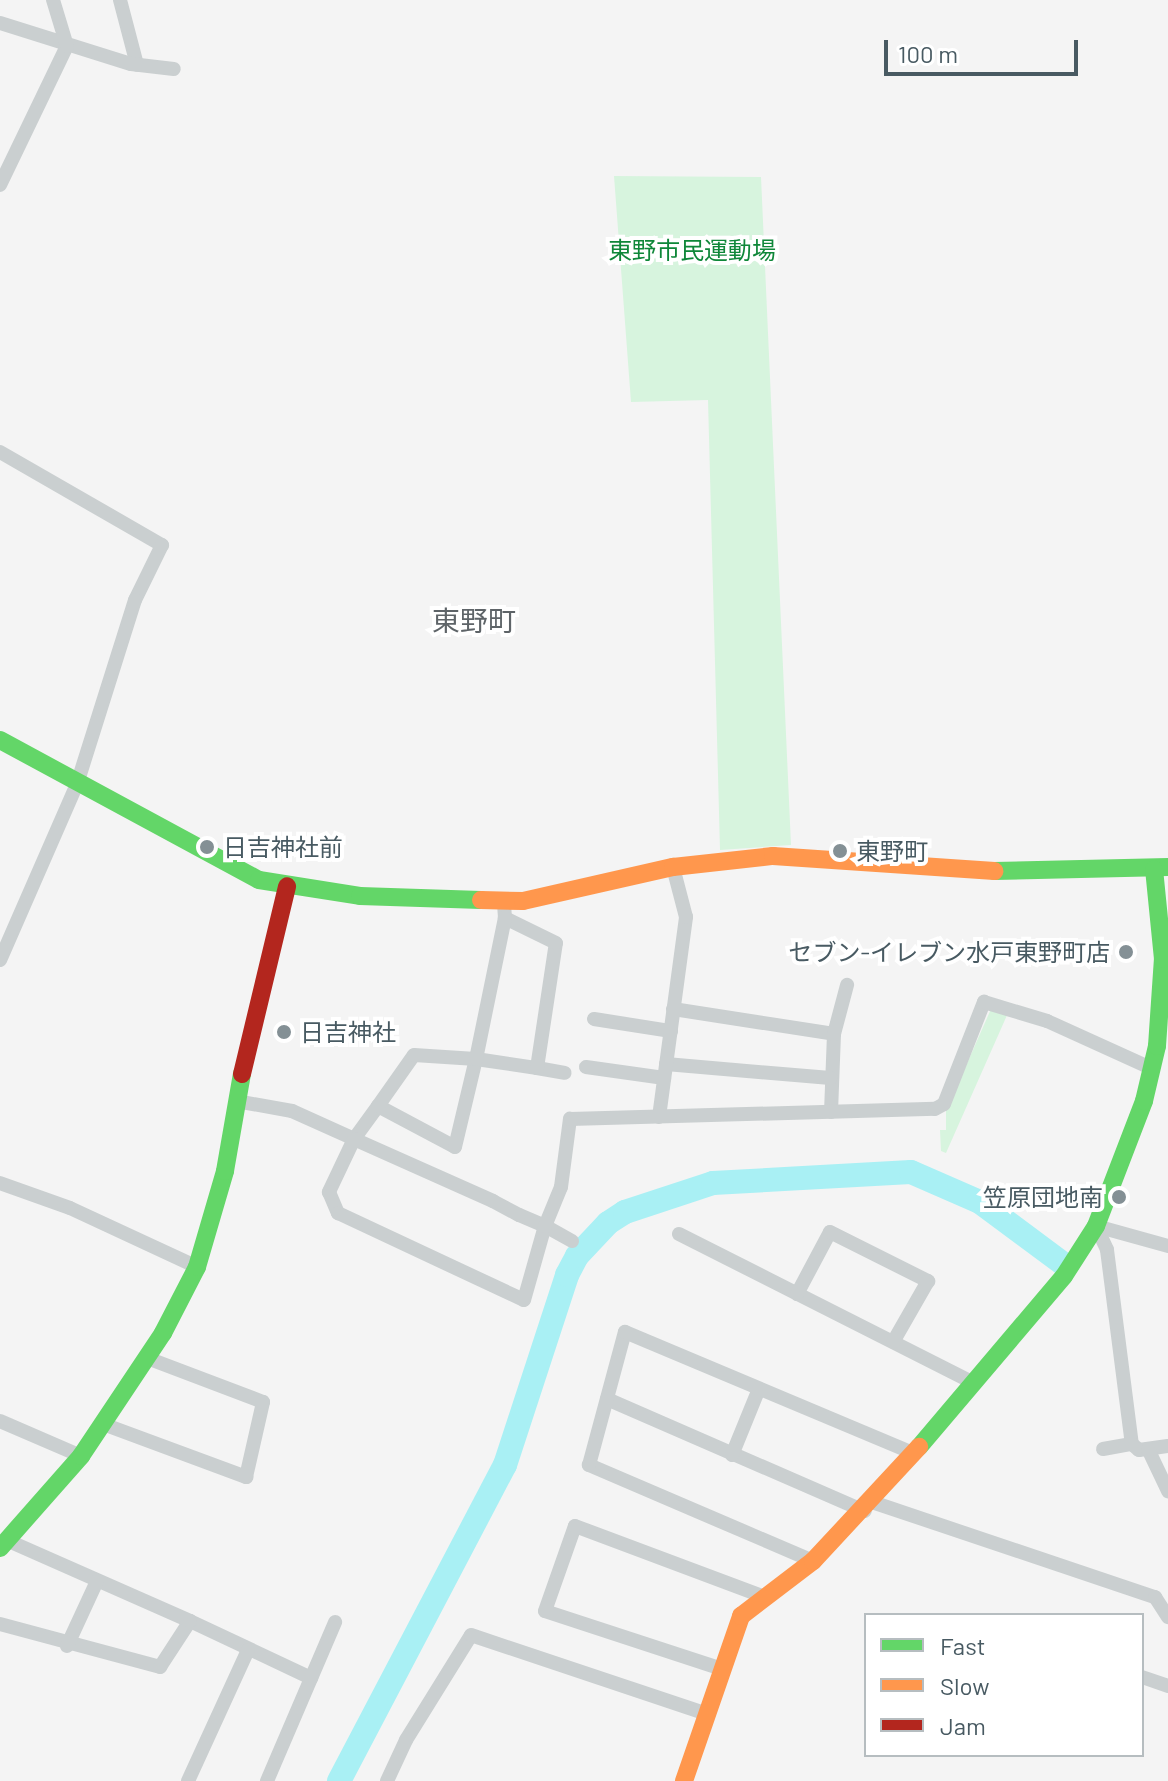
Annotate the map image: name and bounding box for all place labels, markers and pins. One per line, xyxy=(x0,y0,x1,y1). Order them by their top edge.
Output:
place label: 日吉神社前 xyxy=(223,833,343,861)
place label: 東野町 xyxy=(856,837,928,865)
marker: 日吉神社前 xyxy=(198,838,216,856)
marker: 東野町 xyxy=(831,842,849,860)
place label: セブン-イレブン水戸東野町店 xyxy=(789,938,1110,966)
marker: セブン-イレブン水戸東野町店 xyxy=(1117,943,1135,961)
place label: 日吉神社 xyxy=(300,1018,396,1046)
marker: 日吉神社 xyxy=(275,1023,293,1041)
place label: 笠原団地南 xyxy=(983,1183,1103,1211)
marker: 笠原団地南 xyxy=(1110,1188,1128,1206)

